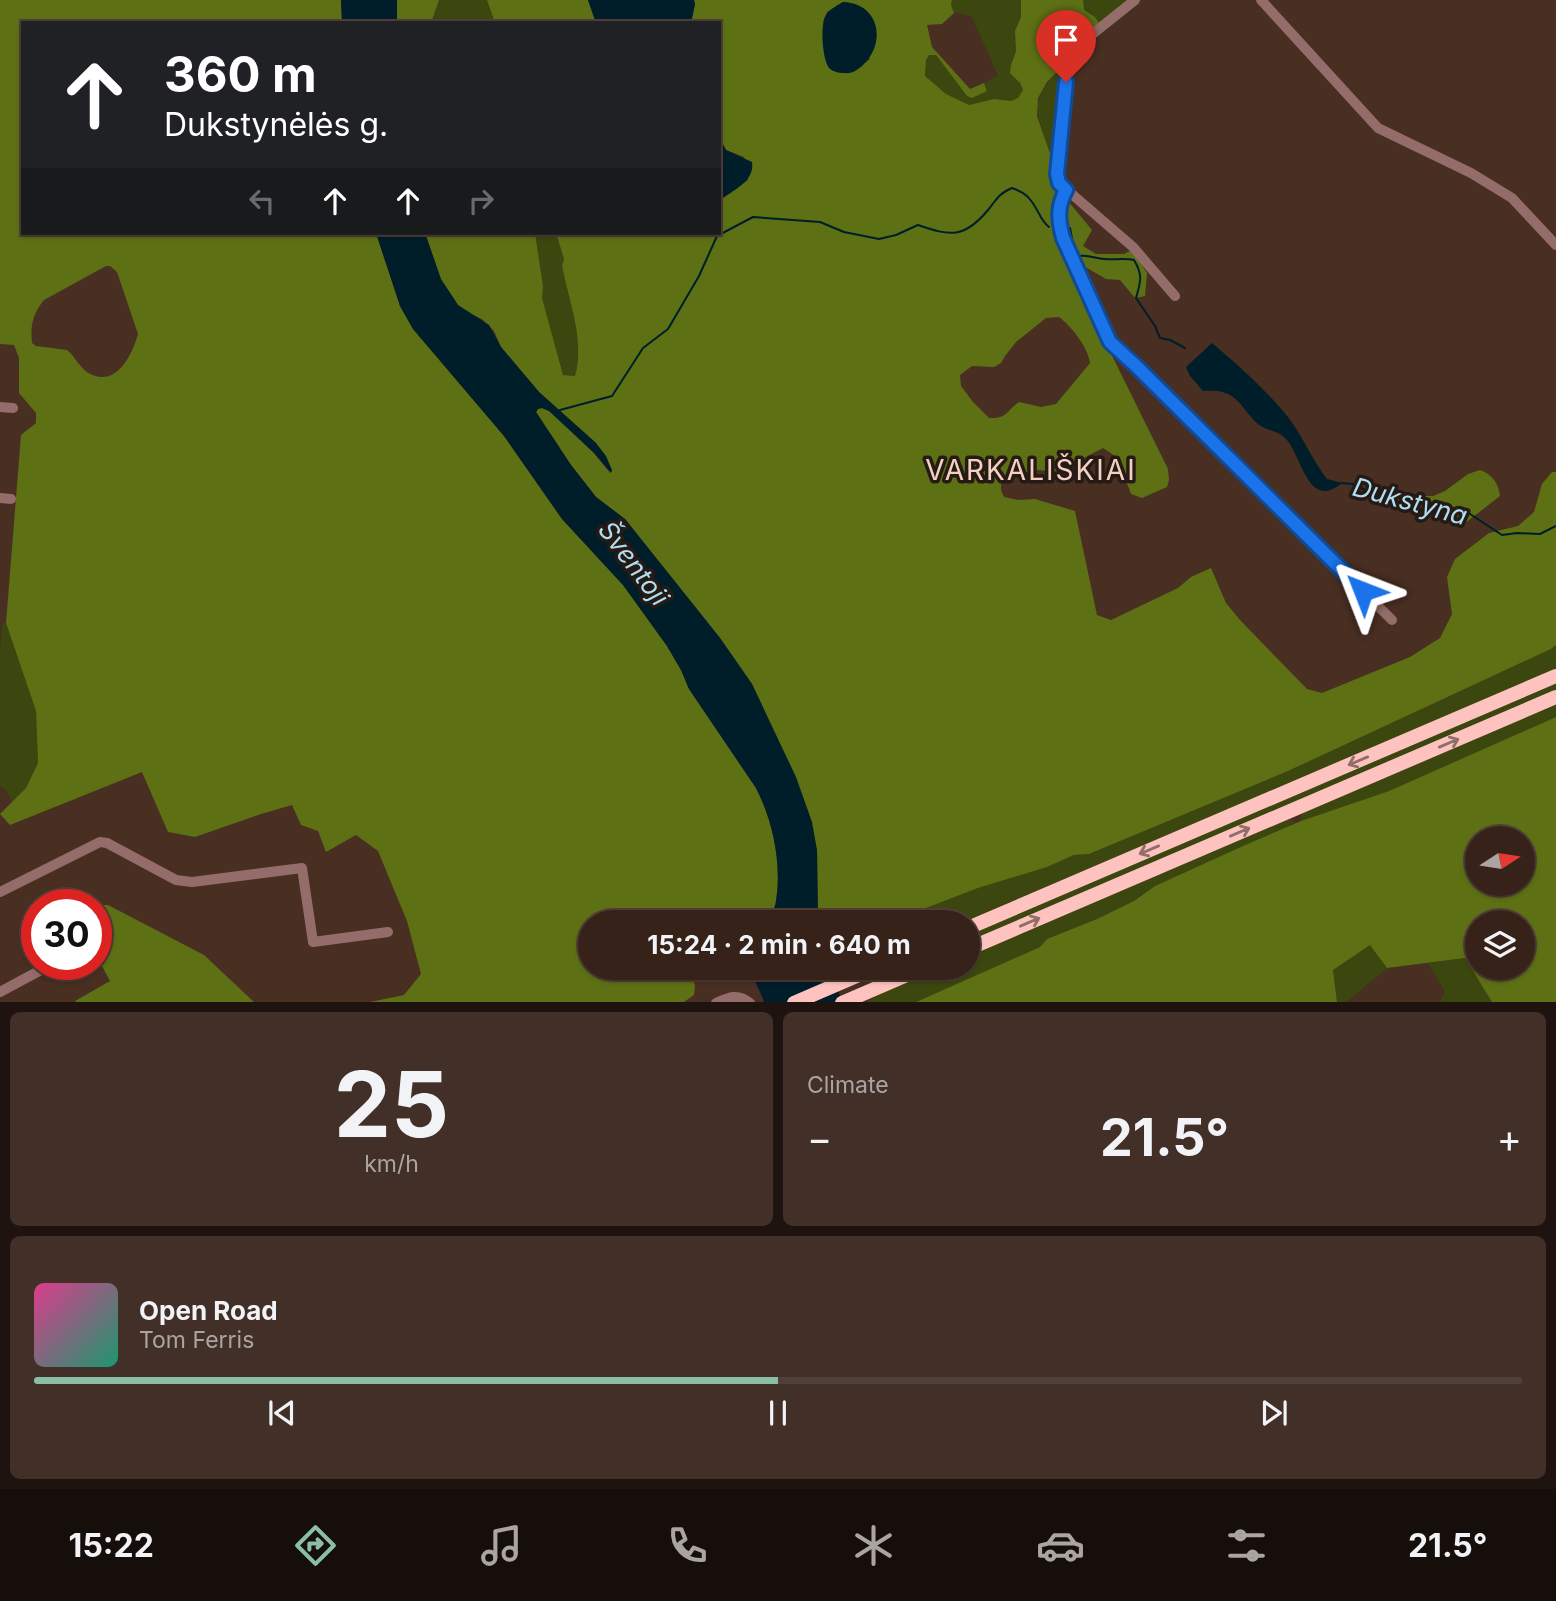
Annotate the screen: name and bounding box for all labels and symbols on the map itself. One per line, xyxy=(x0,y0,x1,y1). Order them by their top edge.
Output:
pin xyxy=(1036,10,1096,82)
district label: VARKALIŠKIAI xyxy=(925,453,1137,487)
water label: Dukstyna xyxy=(1349,471,1471,531)
water label: Šventoji xyxy=(592,515,676,612)
position arrow xyxy=(1326,554,1400,628)
one-way arrow xyxy=(1437,735,1459,748)
one-way arrow xyxy=(1348,755,1369,768)
one-way arrow xyxy=(1228,825,1250,838)
north arrow xyxy=(1465,826,1535,896)
one-way arrow xyxy=(1139,844,1160,857)
speed limit sign: 30 xyxy=(21,889,112,980)
one-way arrow xyxy=(1019,915,1041,928)

